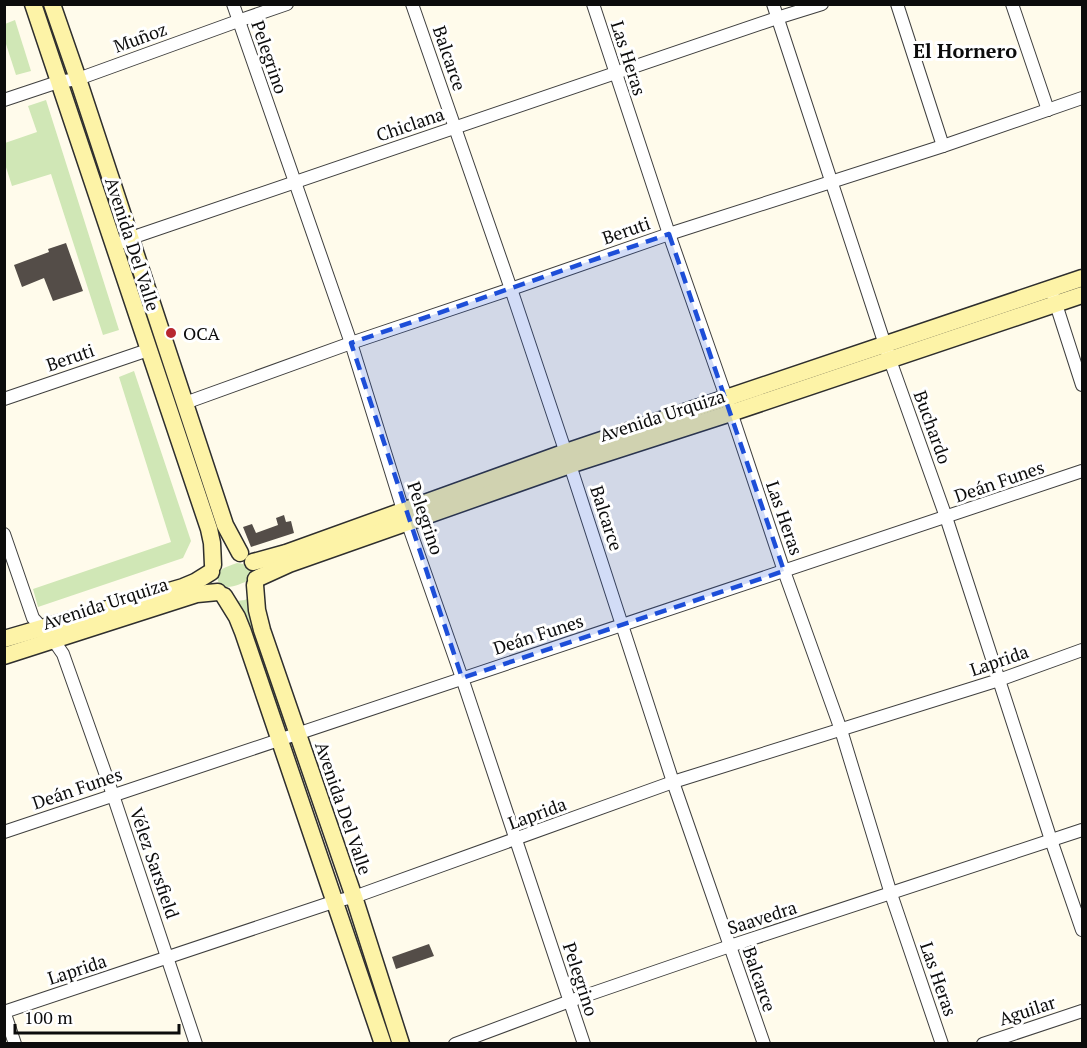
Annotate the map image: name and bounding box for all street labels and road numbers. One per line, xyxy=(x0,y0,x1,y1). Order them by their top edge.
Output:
street label: Muñoz xyxy=(110,16,170,58)
street label: Pelegrino xyxy=(246,17,294,97)
street label: Las Heras xyxy=(606,18,652,98)
street label: Balcarce xyxy=(428,22,472,94)
street label: Chiclana xyxy=(373,101,447,147)
street label: Avenida Del Valle xyxy=(100,174,166,314)
street label: Beruti xyxy=(599,211,653,249)
street label: Beruti xyxy=(43,338,97,376)
street label: Avenida Urquiza xyxy=(596,383,728,447)
street label: Buchardo xyxy=(909,387,957,467)
street label: Deán Funes xyxy=(951,454,1047,508)
street label: Pelegrino xyxy=(402,478,450,558)
street label: Las Heras xyxy=(761,478,809,558)
street label: Balcarce xyxy=(585,482,629,554)
street label: Avenida Urquiza xyxy=(39,571,171,635)
street label: Deán Funes xyxy=(490,608,586,660)
street label: Laprida xyxy=(966,639,1032,681)
street label: Avenida Del Valle xyxy=(310,738,378,878)
street label: Deán Funes xyxy=(29,761,125,815)
street label: Laprida xyxy=(504,791,570,835)
street label: Vélez Sarsfield xyxy=(125,804,185,922)
street label: Saavedra xyxy=(724,895,800,939)
street label: Pelegrino xyxy=(558,939,604,1019)
street label: Las Heras xyxy=(915,939,963,1019)
street label: Balcarce xyxy=(738,943,782,1015)
street label: Laprida xyxy=(44,948,110,990)
street label: Aguilar xyxy=(996,990,1059,1030)

